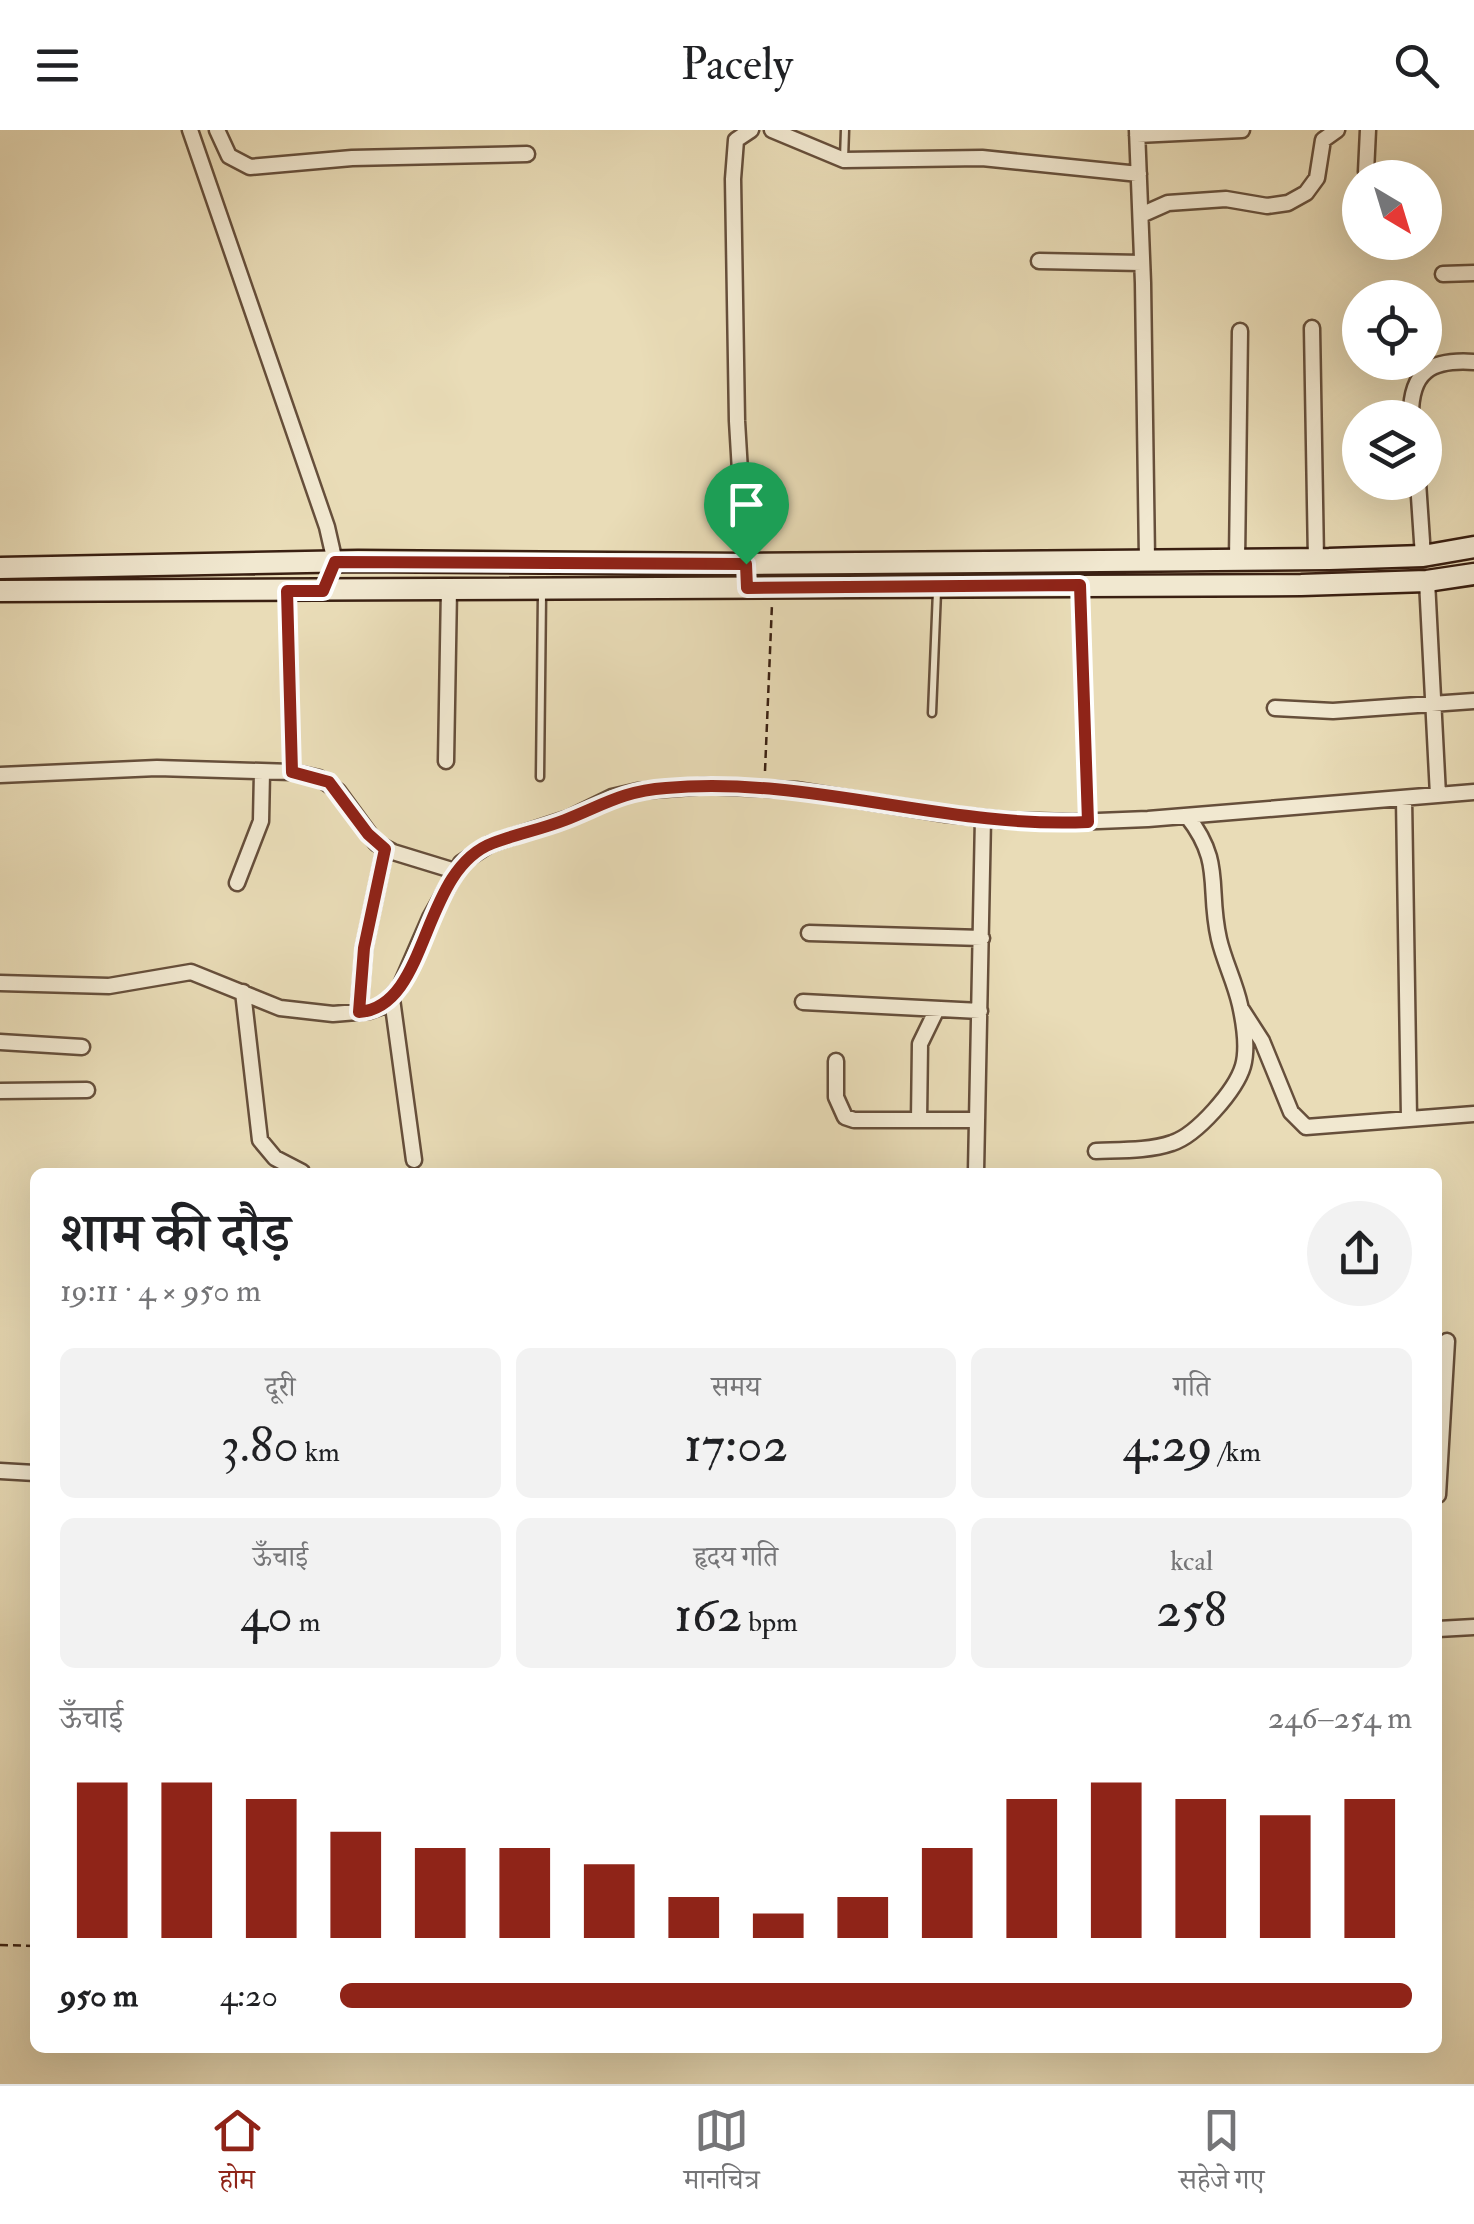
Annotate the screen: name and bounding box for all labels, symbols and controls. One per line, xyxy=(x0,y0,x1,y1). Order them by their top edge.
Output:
text: Pacely xyxy=(681,37,793,93)
icon: menu xyxy=(30,38,85,93)
icon: search xyxy=(1389,38,1444,93)
north arrow xyxy=(1342,160,1442,260)
map controls xyxy=(1342,160,1442,500)
button: locate xyxy=(1342,280,1442,380)
button: layers xyxy=(1342,400,1442,500)
pin xyxy=(704,462,789,565)
icon: arrive xyxy=(719,477,774,532)
text: शाम की दौड़ xyxy=(60,1199,290,1268)
button: share xyxy=(1307,1201,1412,1306)
text: 19:11 · 4 × 950 m xyxy=(60,1271,261,1311)
text: दूरी xyxy=(265,1370,296,1405)
text: समय xyxy=(711,1370,761,1405)
text: गति xyxy=(1173,1370,1210,1405)
text: 3.80 xyxy=(221,1414,299,1477)
text: 17:02 xyxy=(684,1414,788,1477)
text: 4:29 xyxy=(1122,1414,1213,1477)
text: km xyxy=(299,1435,340,1470)
text: /km xyxy=(1213,1435,1261,1470)
text: ऊँचाई xyxy=(253,1540,308,1575)
text: हृदय गति xyxy=(694,1540,778,1575)
text: kcal xyxy=(1170,1544,1213,1579)
text: 258 xyxy=(1156,1579,1227,1642)
text: 40 xyxy=(240,1584,293,1647)
text: 162 xyxy=(674,1584,742,1647)
text: m xyxy=(293,1605,320,1640)
text: bpm xyxy=(742,1605,798,1640)
text: ऊँचाई xyxy=(60,1698,123,1738)
text: 246–254 m xyxy=(1268,1698,1412,1738)
text: 950 m xyxy=(60,1976,138,2016)
text: 4:20 xyxy=(220,1976,278,2016)
tab: होम xyxy=(210,2103,265,2207)
tab: मानचित्र xyxy=(684,2103,760,2207)
tab: सहेजे गए xyxy=(1179,2103,1264,2207)

